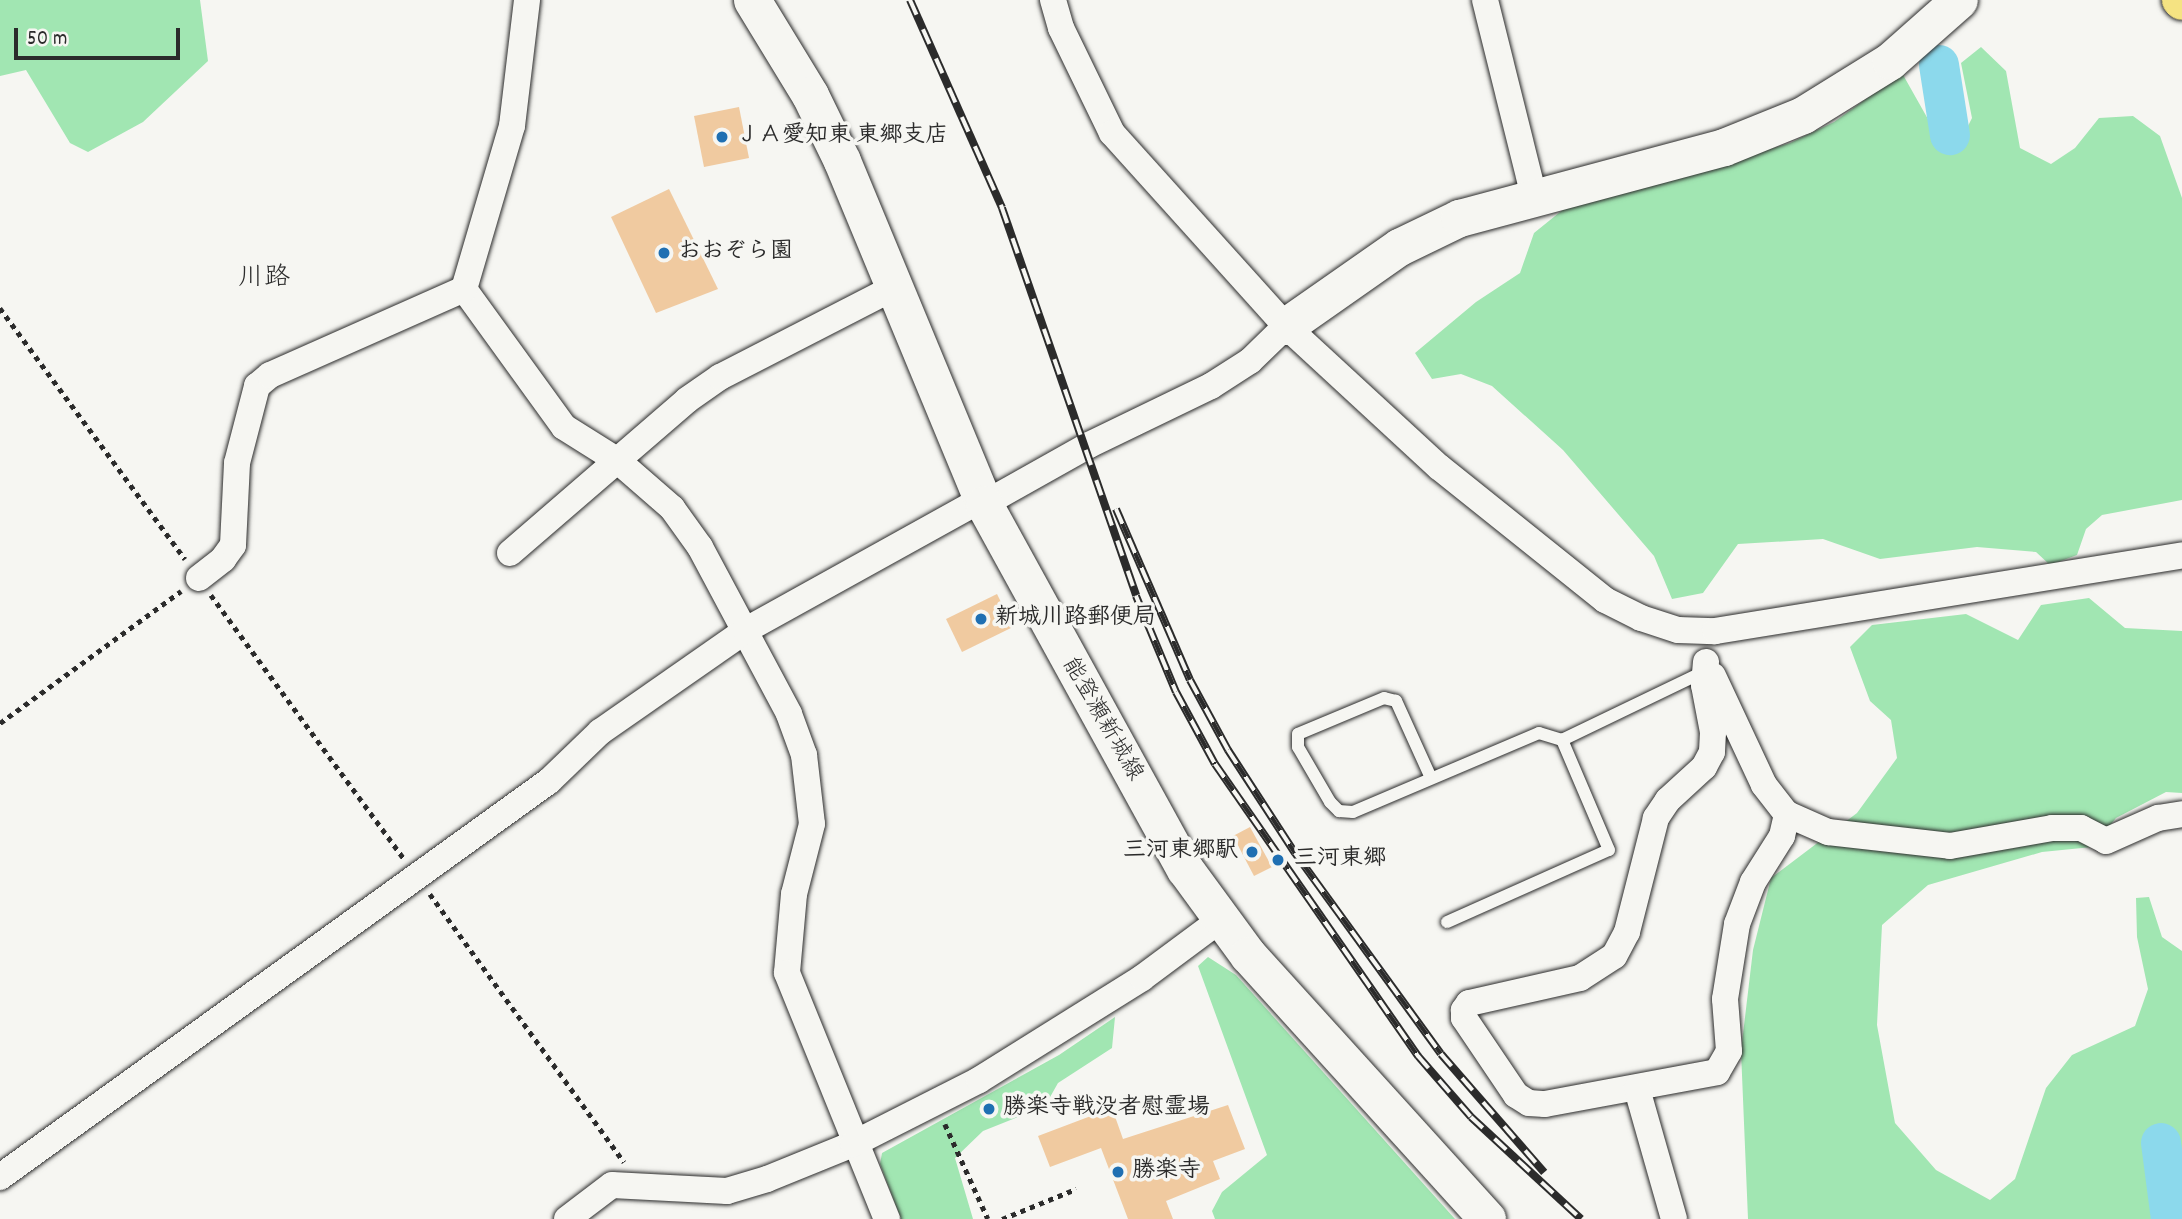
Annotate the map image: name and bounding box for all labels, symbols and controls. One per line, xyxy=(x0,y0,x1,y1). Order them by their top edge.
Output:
scale bar xyxy=(18,14,184,58)
text: 50 m xyxy=(27,25,67,55)
place label: ＪＡ愛知東 東郷支店 xyxy=(736,123,948,151)
marker: ＪＡ愛知東 東郷支店 xyxy=(714,129,730,145)
place label: おおぞら園 xyxy=(678,239,793,267)
marker: おおぞら園 xyxy=(656,245,672,261)
district label: 川路 xyxy=(238,263,290,295)
place label: 新城川路郵便局 xyxy=(995,605,1156,633)
marker: 新城川路郵便局 xyxy=(973,611,989,627)
street label: 能登瀬新城線 xyxy=(1055,653,1147,787)
place label: 三河東郷駅 xyxy=(1123,838,1238,866)
marker: 三河東郷駅 xyxy=(1244,844,1260,860)
place label: 三河東郷 xyxy=(1294,846,1386,874)
marker: 三河東郷 xyxy=(1268,850,1288,870)
place label: 勝楽寺戦没者慰霊場 xyxy=(1003,1095,1210,1123)
marker: 勝楽寺戦没者慰霊場 xyxy=(981,1101,997,1117)
place label: 勝楽寺 xyxy=(1132,1158,1201,1186)
marker: 勝楽寺 xyxy=(1110,1164,1126,1180)

